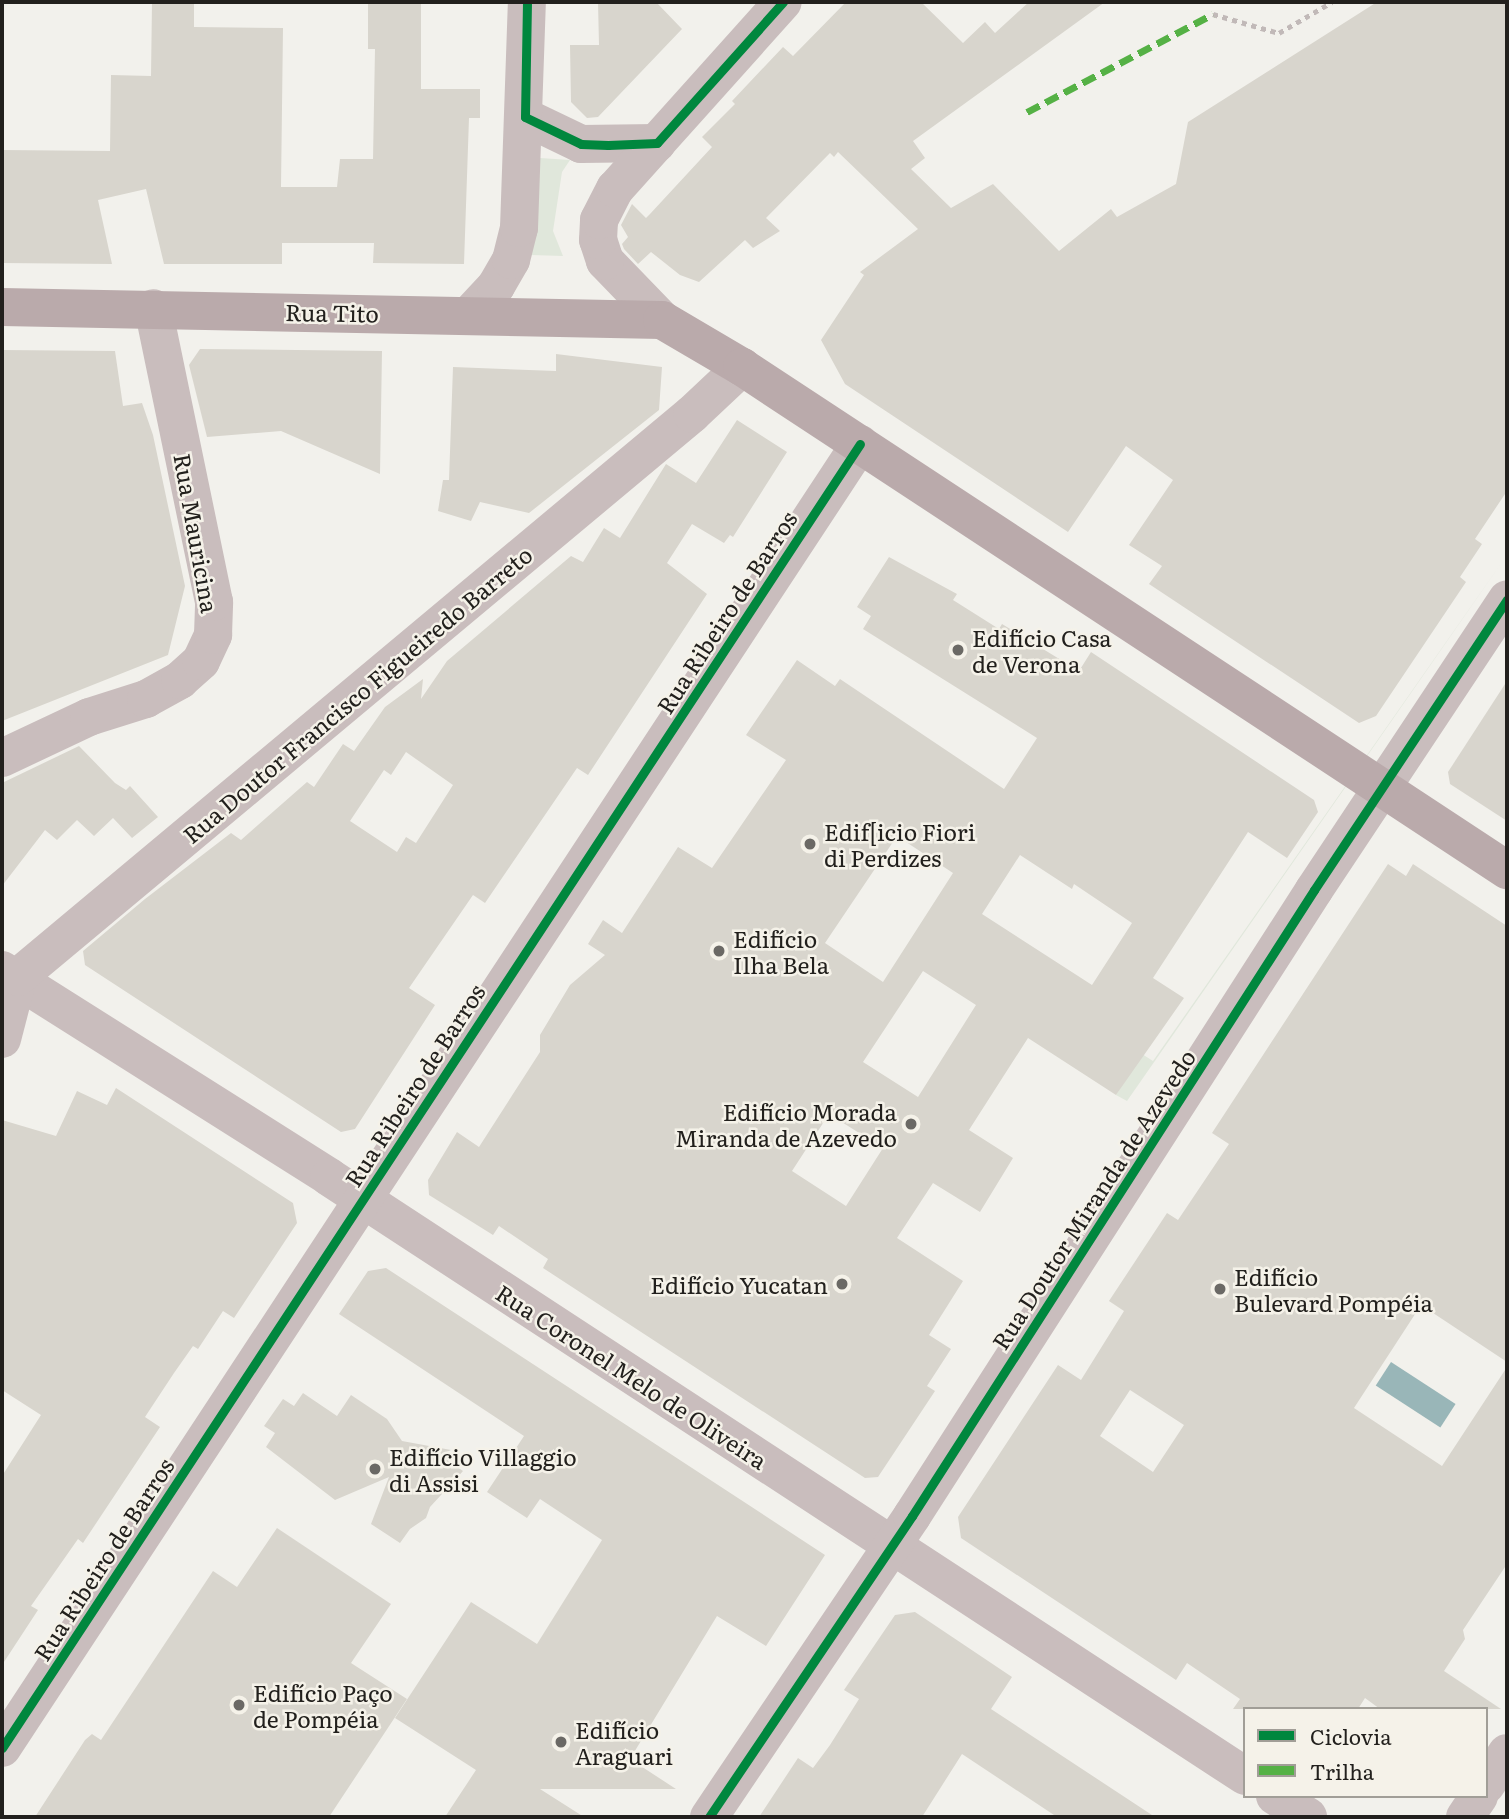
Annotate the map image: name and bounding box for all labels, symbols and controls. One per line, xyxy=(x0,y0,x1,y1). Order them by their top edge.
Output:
street label: Rua Tito xyxy=(285,297,379,327)
street label: Rua Mauricina xyxy=(169,451,225,615)
street label: Rua Ribeiro de Barros xyxy=(650,505,802,719)
street label: Rua Doutor Francisco Figueiredo Barreto xyxy=(177,540,537,848)
place label: Edifício Casa de Verona xyxy=(972,623,1112,677)
marker: Edifício Casa de Verona xyxy=(950,642,966,658)
place label: Edif[icio Fiori di Perdizes xyxy=(824,817,975,871)
marker: Edif[icio Fiori di Perdizes xyxy=(802,836,818,852)
place label: Edifício Ilha Bela xyxy=(733,924,829,978)
marker: Edifício Ilha Bela xyxy=(711,943,727,959)
street label: Rua Ribeiro de Barros xyxy=(338,978,490,1192)
street label: Rua Doutor Miranda de Azevedo xyxy=(986,1044,1200,1354)
place label: Edifício Morada Miranda de Azevedo xyxy=(675,1097,897,1151)
marker: Edifício Morada Miranda de Azevedo xyxy=(903,1116,919,1132)
place label: Edifício Bulevard Pompéia xyxy=(1234,1262,1433,1316)
place label: Edifício Yucatan xyxy=(650,1270,828,1298)
marker: Edifício Yucatan xyxy=(834,1276,850,1292)
street label: Rua Coronel Melo de Oliveira xyxy=(491,1278,773,1474)
marker: Edifício Bulevard Pompéia xyxy=(1212,1281,1228,1297)
place label: Edifício Villaggio di Assisi xyxy=(389,1442,577,1496)
street label: Rua Ribeiro de Barros xyxy=(27,1452,179,1666)
marker: Edifício Villaggio di Assisi xyxy=(367,1461,383,1477)
place label: Edifício Paço de Pompéia xyxy=(253,1678,393,1732)
marker: Edifício Paço de Pompéia xyxy=(231,1697,247,1713)
legend xyxy=(1243,1707,1488,1798)
place label: Edifício Araguari xyxy=(575,1715,673,1769)
text: Ciclovia xyxy=(1310,1720,1392,1751)
marker: Edifício Araguari xyxy=(553,1734,569,1750)
text: Trilha xyxy=(1310,1755,1374,1786)

